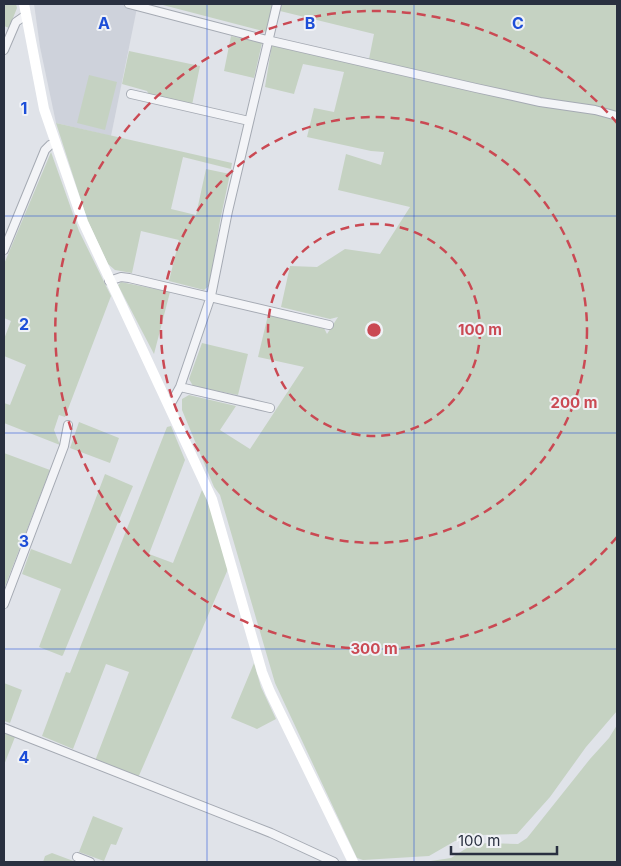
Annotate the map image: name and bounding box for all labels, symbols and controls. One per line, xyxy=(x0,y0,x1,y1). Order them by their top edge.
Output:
text: A xyxy=(98,13,110,33)
text: B xyxy=(305,13,315,33)
text: C xyxy=(512,13,524,33)
text: 1 xyxy=(21,98,27,118)
text: 2 xyxy=(19,314,29,334)
text: 100 m xyxy=(458,320,502,339)
centre of rings xyxy=(365,321,383,339)
text: 200 m xyxy=(551,393,597,412)
text: 3 xyxy=(19,531,29,551)
text: 300 m xyxy=(350,639,398,658)
text: 4 xyxy=(19,747,30,767)
scale bar xyxy=(451,824,557,856)
text: 100 m xyxy=(458,831,500,850)

